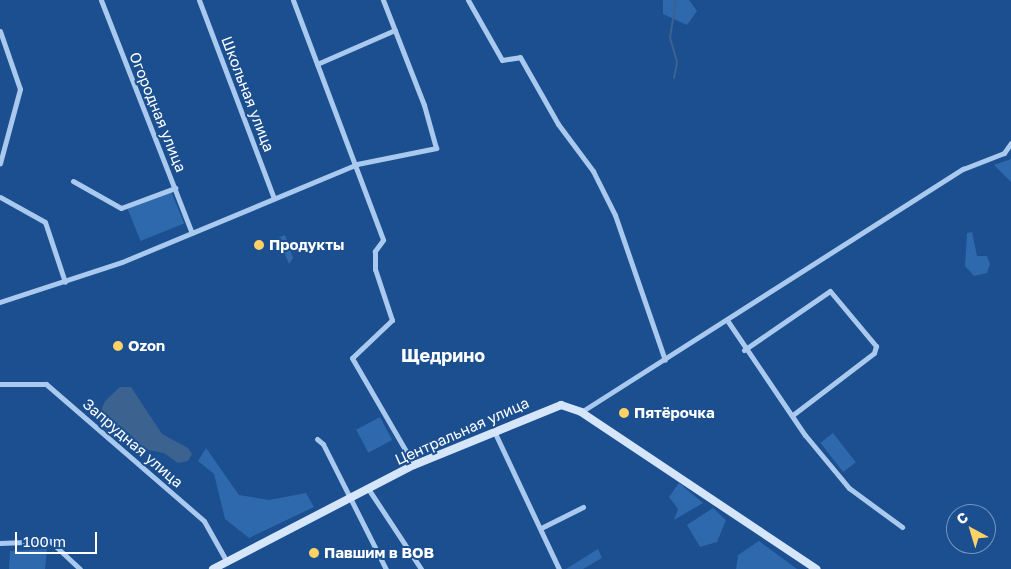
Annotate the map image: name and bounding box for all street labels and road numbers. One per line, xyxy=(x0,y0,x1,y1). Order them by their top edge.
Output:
street label: Школьная улица xyxy=(218,34,278,154)
street label: Огородная улица xyxy=(126,49,190,175)
street label: Центральная улица xyxy=(392,393,532,469)
street label: Запрудная улица xyxy=(79,395,187,491)

